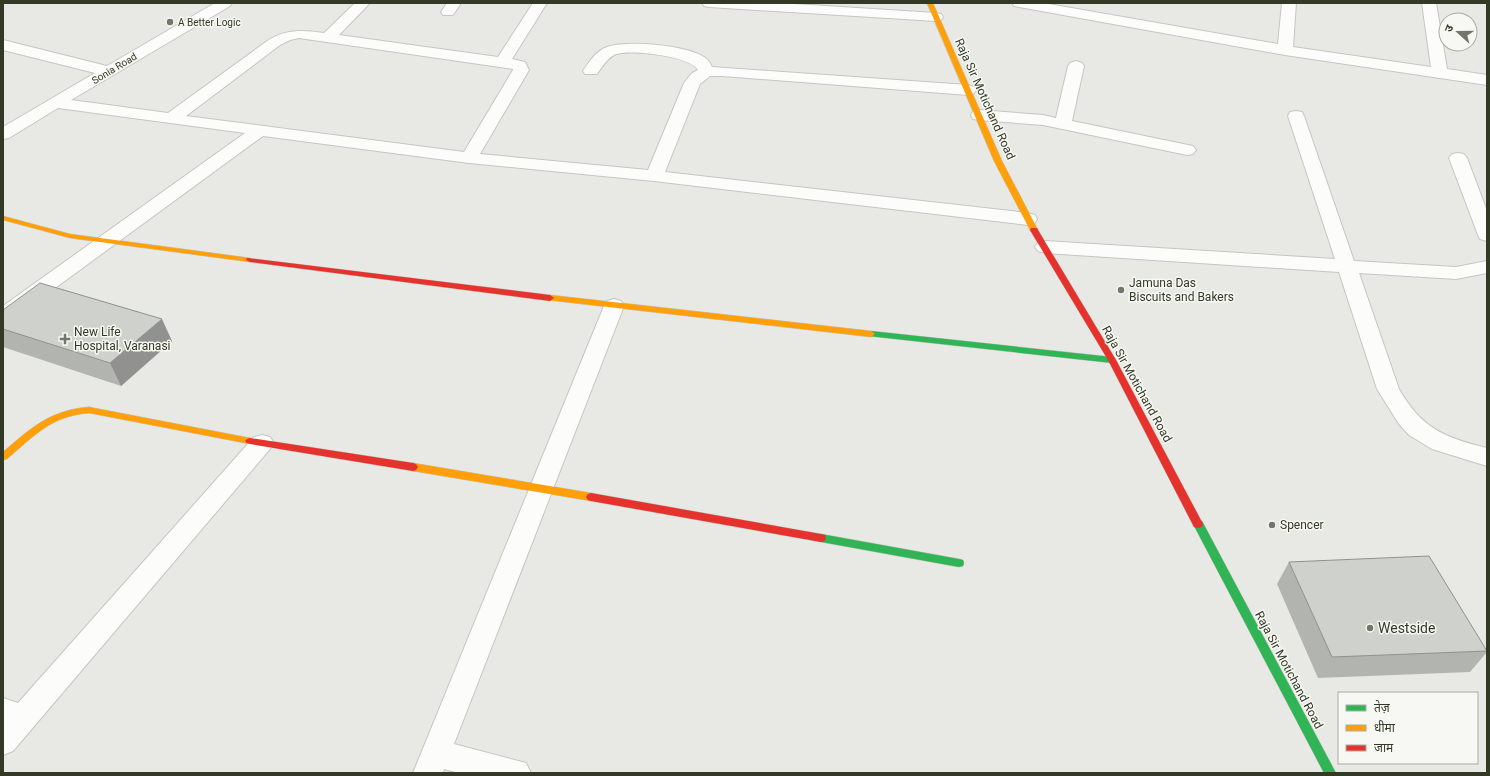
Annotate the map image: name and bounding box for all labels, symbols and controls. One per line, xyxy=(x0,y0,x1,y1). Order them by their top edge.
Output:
north arrow xyxy=(1438,12,1478,52)
marker: A Better Logic xyxy=(165,17,175,27)
place label: A Better Logic xyxy=(178,17,241,28)
text: उ xyxy=(1442,23,1457,34)
street label: Raja Sir Motichand Road xyxy=(952,36,1018,162)
street label: Sonia Road xyxy=(90,51,139,86)
place label: Jamuna Das Biscuits and Bakers xyxy=(1129,276,1234,304)
marker: Jamuna Das Biscuits and Bakers xyxy=(1116,285,1126,295)
street label: Raja Sir Motichand Road xyxy=(1099,323,1175,445)
place label: New Life Hospital, Varanasi xyxy=(74,325,171,353)
marker: New Life Hospital, Varanasi xyxy=(59,333,71,345)
place label: Spencer xyxy=(1280,518,1324,532)
marker: Spencer xyxy=(1267,520,1277,530)
street label: Raja Sir Motichand Road xyxy=(1252,609,1326,731)
place label: Westside xyxy=(1378,620,1435,636)
marker: Westside xyxy=(1365,623,1375,633)
legend xyxy=(1338,692,1478,764)
text: तेज़ xyxy=(1374,700,1391,715)
text: धीमा xyxy=(1374,720,1396,735)
text: जाम xyxy=(1374,741,1394,755)

